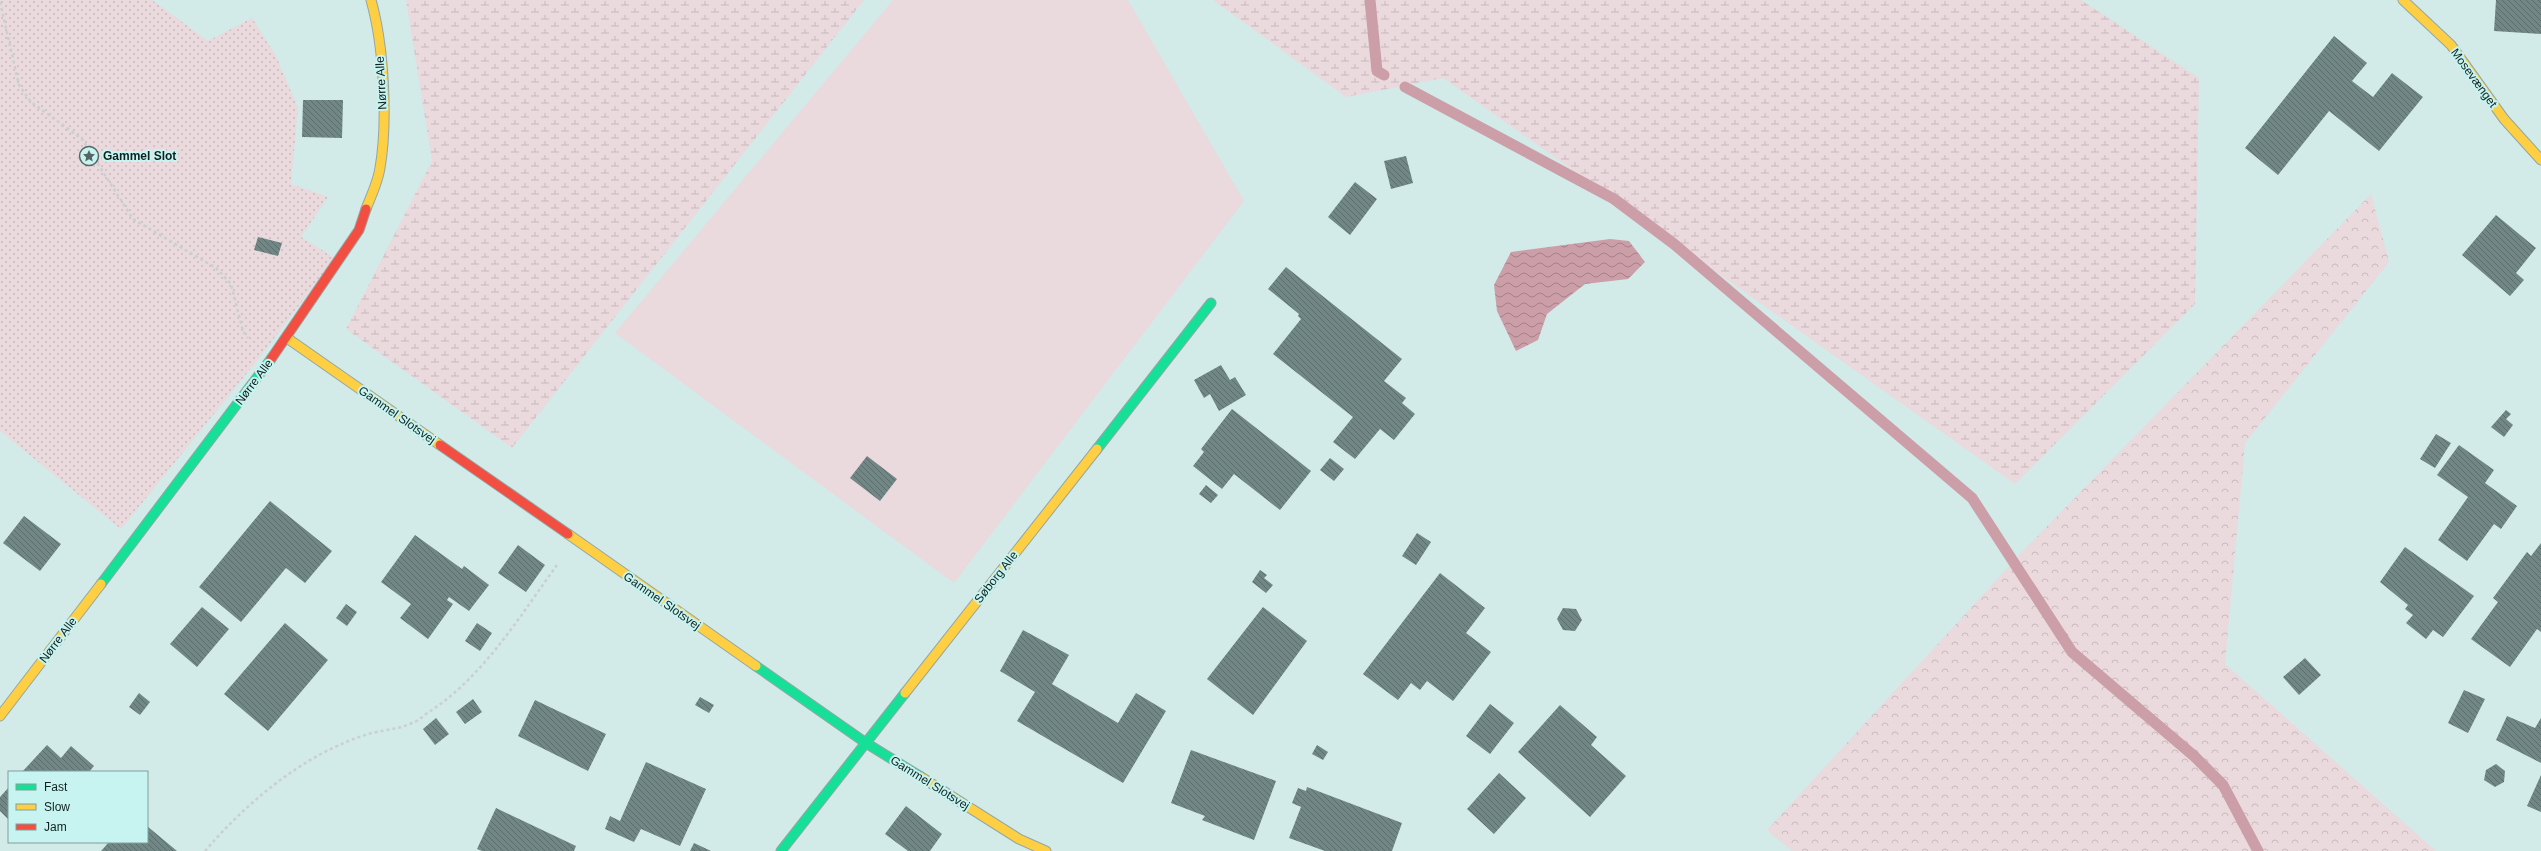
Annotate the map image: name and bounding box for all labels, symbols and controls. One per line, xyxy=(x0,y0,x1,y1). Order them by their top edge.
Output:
street label: Mosevænget xyxy=(2448,46,2500,111)
street label: Nørre Alle xyxy=(373,56,389,110)
place icon: Gammel Slot xyxy=(78,145,100,167)
place label: Gammel Slot xyxy=(103,149,176,163)
street label: Nørre Alle xyxy=(232,356,276,408)
street label: Gammel Slotsvej xyxy=(356,383,438,447)
street label: Søborg Alle xyxy=(971,548,1021,606)
street label: Gammel Slotsvej xyxy=(621,569,703,633)
street label: Nørre Alle xyxy=(36,614,80,666)
street label: Gammel Slotsvej xyxy=(888,753,972,813)
legend xyxy=(8,771,148,843)
text: Fast xyxy=(44,780,68,794)
text: Slow xyxy=(44,800,70,814)
text: Jam xyxy=(44,820,67,834)

